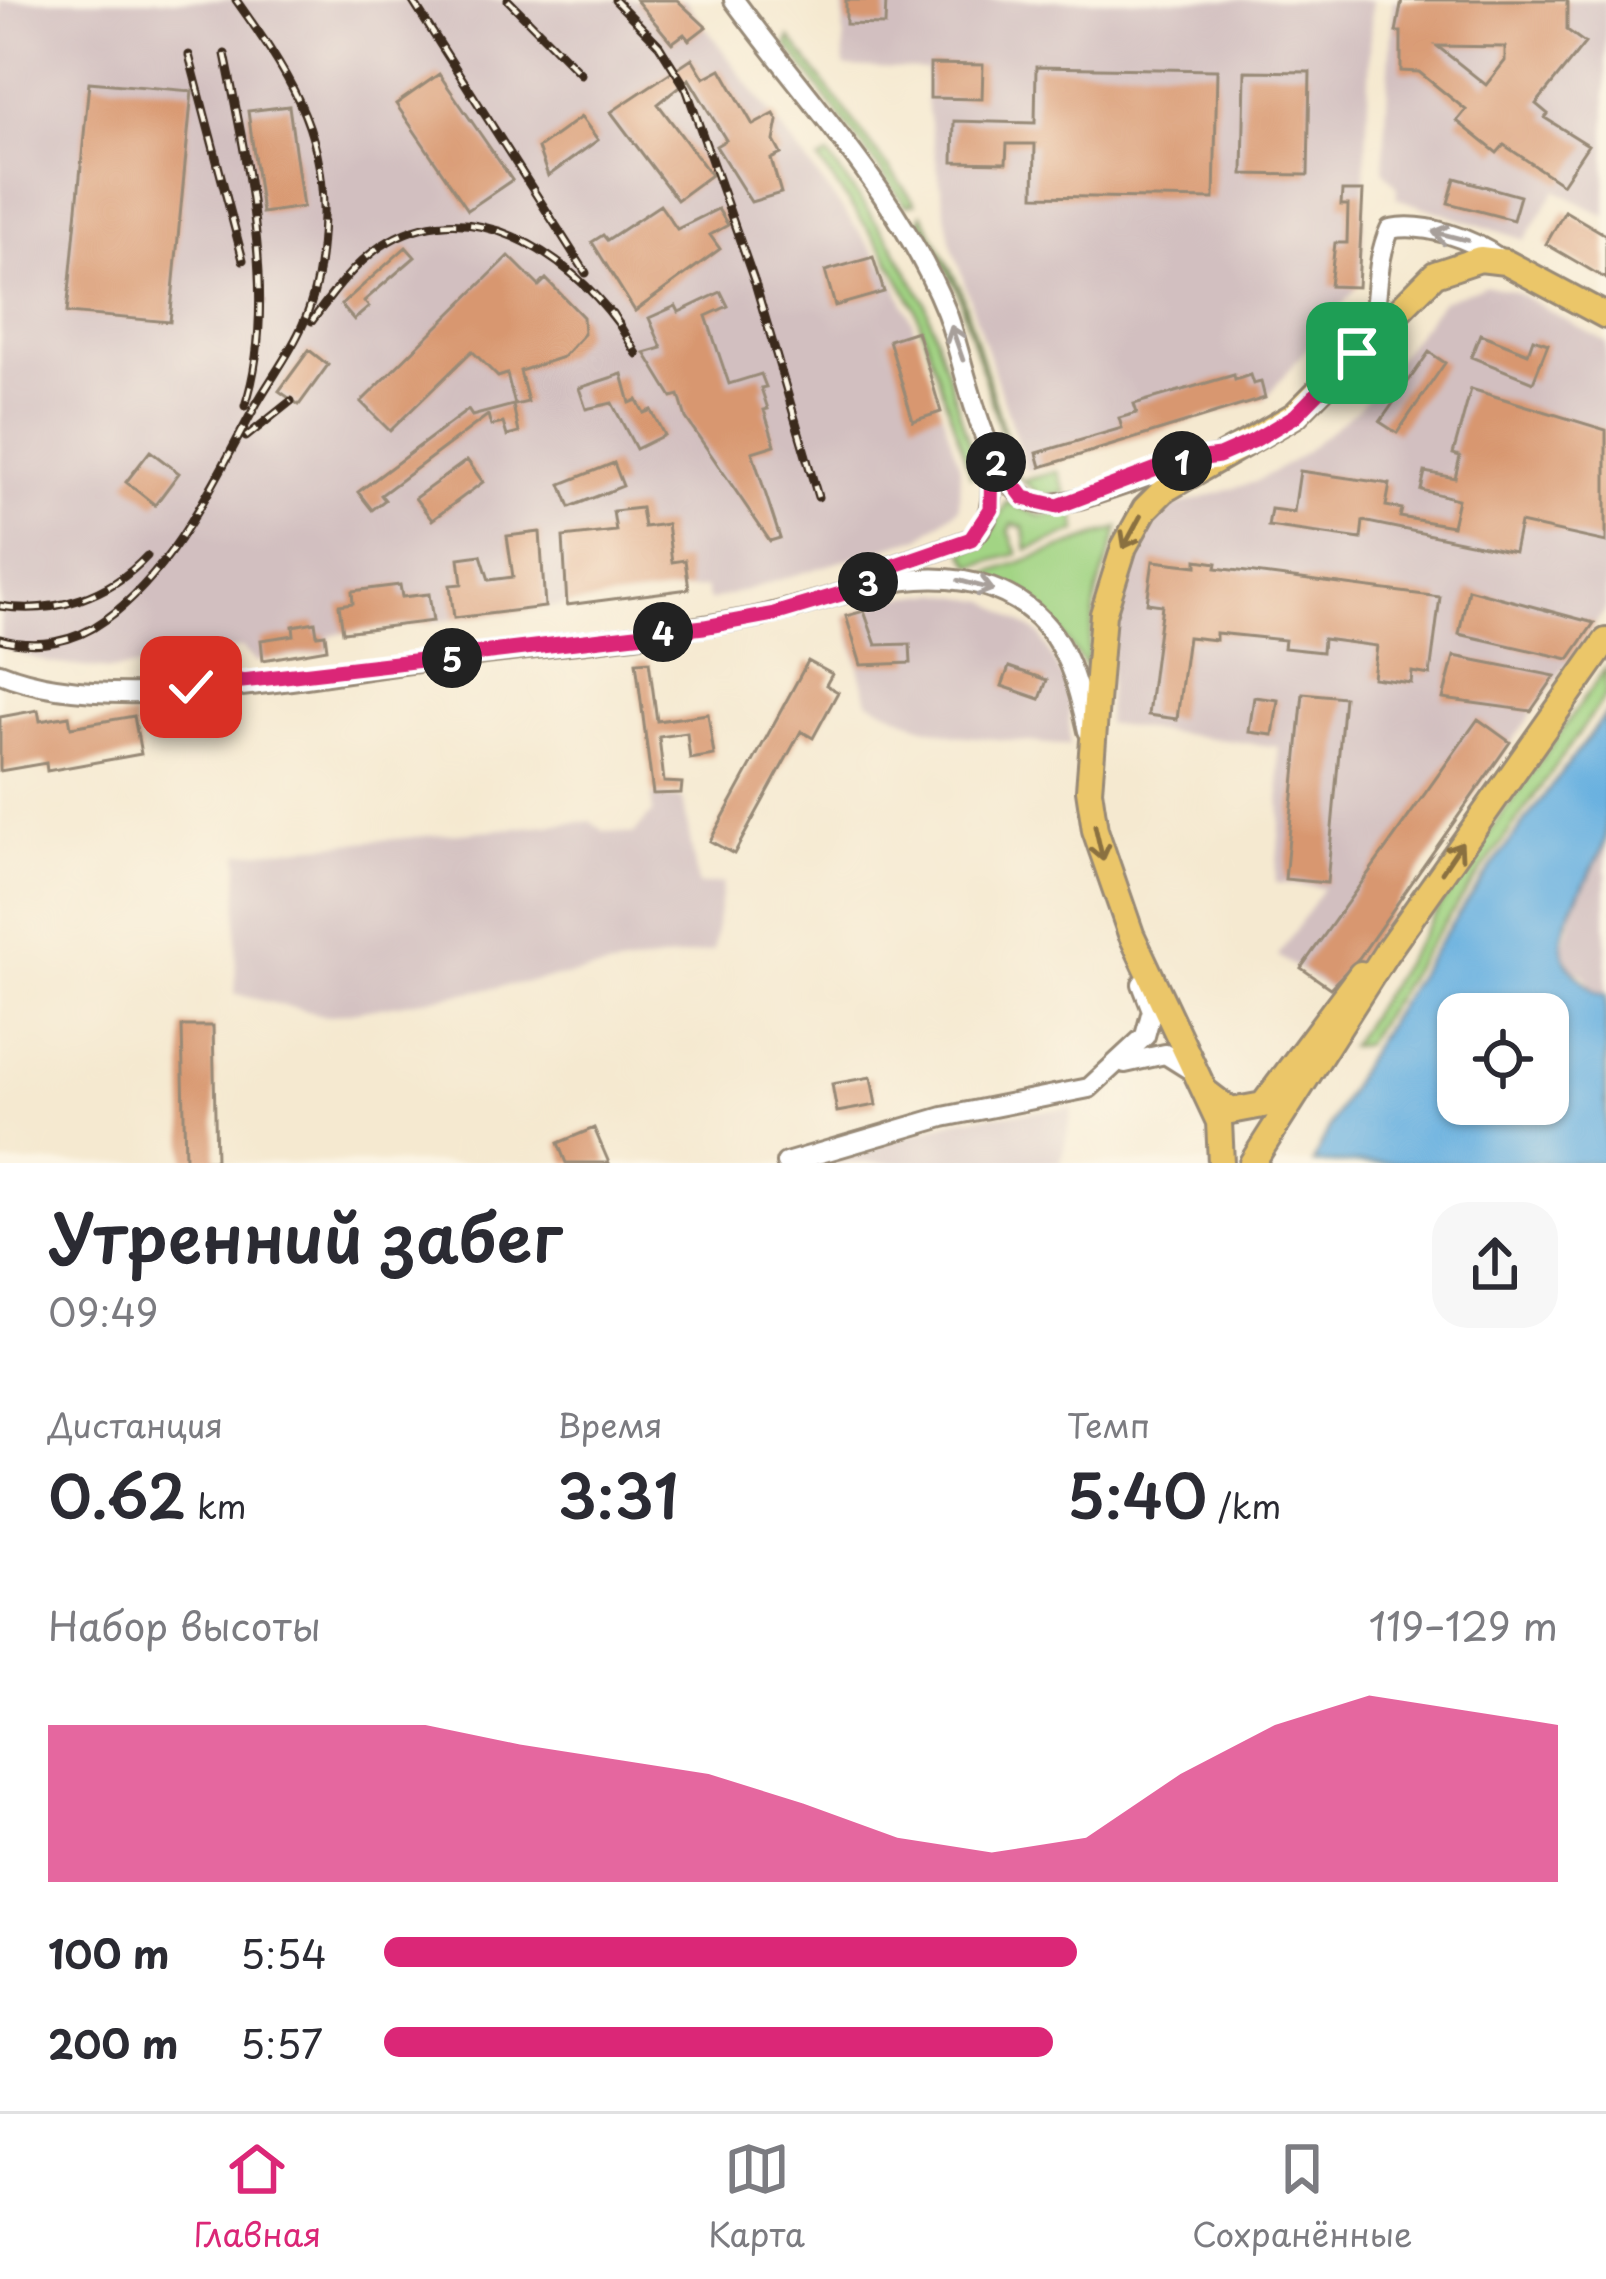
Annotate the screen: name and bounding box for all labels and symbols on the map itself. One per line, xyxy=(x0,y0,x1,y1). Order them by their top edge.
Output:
one-way arrow xyxy=(1432,224,1470,246)
pin xyxy=(1306,302,1408,404)
one-way arrow xyxy=(945,326,966,363)
pin: 1 xyxy=(1152,431,1212,491)
pin: 2 xyxy=(966,432,1026,492)
one-way arrow xyxy=(1120,513,1143,549)
pin: 3 xyxy=(838,552,898,612)
one-way arrow xyxy=(956,576,994,598)
pin: 4 xyxy=(633,602,693,662)
pin: 5 xyxy=(422,628,482,688)
pin xyxy=(140,636,242,738)
one-way arrow xyxy=(1088,823,1111,861)
one-way arrow xyxy=(1439,840,1464,874)

